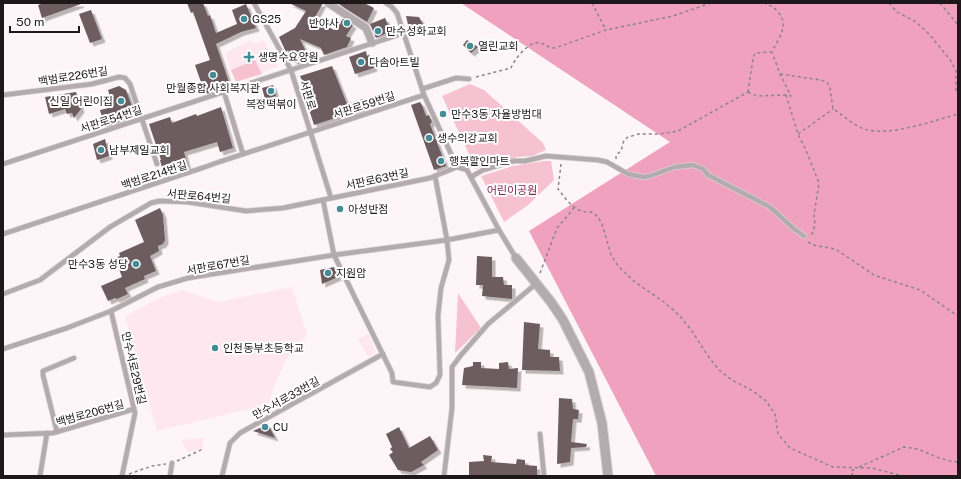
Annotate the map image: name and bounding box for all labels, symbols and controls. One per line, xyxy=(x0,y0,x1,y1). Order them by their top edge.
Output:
scale bar xyxy=(10,8,79,34)
place label: GS25 xyxy=(252,13,281,25)
marker: GS25 xyxy=(239,14,249,24)
text: 50 m xyxy=(16,15,44,29)
place label: 반야사 xyxy=(309,17,339,29)
marker: 반야사 xyxy=(342,18,352,28)
place label: 만수성화교회 xyxy=(386,25,447,37)
marker: 만수성화교회 xyxy=(373,26,383,36)
place label: 열린교회 xyxy=(478,40,518,52)
marker: 열린교회 xyxy=(465,41,475,51)
marker: 생명수요양원 xyxy=(243,51,255,63)
place label: 생명수요양원 xyxy=(258,51,319,63)
place label: 다솜아트빌 xyxy=(369,56,420,68)
marker: 다솜아트빌 xyxy=(356,57,366,67)
street label: 백범로226번길 xyxy=(37,65,109,87)
marker: 만월종합 사회복지관 xyxy=(208,70,218,80)
street label: 서판로 xyxy=(298,79,318,111)
place label: 만월종합 사회복지관 xyxy=(166,82,260,94)
marker: 복정떡볶이 xyxy=(266,86,276,96)
street label: 서판로59번길 xyxy=(331,89,397,121)
place label: 신일 어린이집 xyxy=(50,95,113,107)
marker: 신일 어린이집 xyxy=(116,96,126,106)
place label: 복정떡볶이 xyxy=(246,98,296,110)
street label: 서판로54번길 xyxy=(78,103,144,135)
place label: 만수3동 자율방범대 xyxy=(451,108,542,120)
marker: 만수3동 자율방범대 xyxy=(438,109,448,119)
place label: 생수의강교회 xyxy=(437,132,498,144)
marker: 생수의강교회 xyxy=(424,133,434,143)
place label: 남부제일교회 xyxy=(109,144,170,156)
marker: 남부제일교회 xyxy=(96,145,106,155)
place label: 행복할인마트 xyxy=(449,155,510,167)
marker: 행복할인마트 xyxy=(436,156,446,166)
street label: 백범로214번길 xyxy=(120,159,188,191)
street label: 서판로63번길 xyxy=(344,166,410,192)
park label: 어린이공원 xyxy=(487,184,537,196)
street label: 서판로64번길 xyxy=(166,187,232,205)
place label: 아성반점 xyxy=(348,203,388,215)
marker: 아성반점 xyxy=(335,204,345,214)
street label: 서판로67번길 xyxy=(186,254,250,276)
place label: 만수3동 성당 xyxy=(68,258,128,270)
marker: 만수3동 성당 xyxy=(131,259,141,269)
place label: 지원암 xyxy=(336,267,366,279)
marker: 지원암 xyxy=(323,268,333,278)
street label: 만수서로29번길 xyxy=(120,331,148,405)
place label: 인천동부초등학교 xyxy=(223,342,304,354)
marker: 인천동부초등학교 xyxy=(210,343,220,353)
street label: 만수서로33번길 xyxy=(251,375,321,421)
street label: 백범로206번길 xyxy=(54,397,126,429)
place label: CU xyxy=(273,421,288,433)
marker: CU xyxy=(260,422,270,432)

